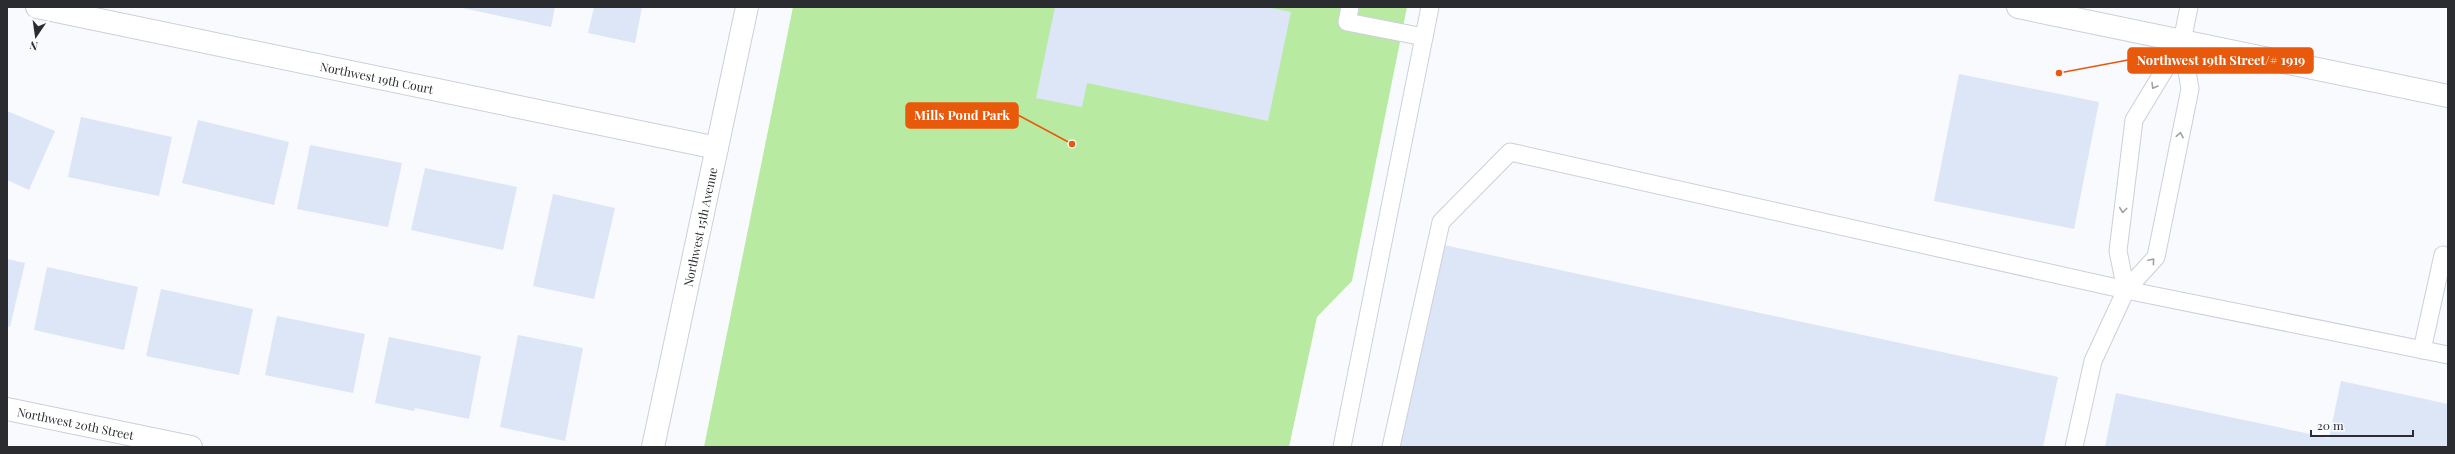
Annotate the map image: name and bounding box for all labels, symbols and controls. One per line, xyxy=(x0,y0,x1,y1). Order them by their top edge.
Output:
north arrow xyxy=(16,16,56,56)
text: N xyxy=(28,38,39,54)
callout: Northwest 19th Street/# 1919 xyxy=(2128,48,2313,73)
text: Northwest 19th Street/# 1919 xyxy=(2137,51,2305,68)
street label: Northwest 19th Court xyxy=(319,58,436,97)
one-way arrow xyxy=(2152,82,2159,89)
callout: Mills Pond Park xyxy=(906,103,1018,128)
text: Mills Pond Park xyxy=(914,106,1010,123)
one-way arrow xyxy=(2176,132,2184,138)
street label: Northwest 15th Avenue xyxy=(679,166,721,288)
one-way arrow xyxy=(2119,207,2128,213)
one-way arrow xyxy=(2147,258,2154,266)
street label: Northwest 20th Street xyxy=(16,403,136,443)
scale bar xyxy=(2311,412,2413,438)
text: 20 m xyxy=(2317,417,2344,433)

